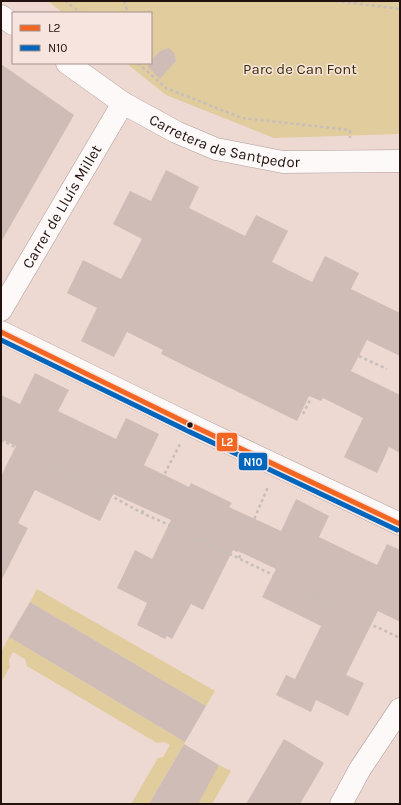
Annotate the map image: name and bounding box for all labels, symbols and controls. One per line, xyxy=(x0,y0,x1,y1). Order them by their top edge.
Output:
legend xyxy=(12,12,152,64)
text: L2 xyxy=(48,21,61,35)
text: N10 xyxy=(48,41,67,55)
park label: Parc de Can Font xyxy=(243,60,357,78)
street label: Carretera de Santpedor xyxy=(146,110,301,171)
street label: Carrer de Lluís Millet xyxy=(19,141,106,272)
unlabelled marker xyxy=(185,420,195,430)
line badge: L2 xyxy=(216,432,238,452)
text: L2 xyxy=(221,436,233,449)
line badge: N10 xyxy=(238,452,268,471)
text: N10 xyxy=(244,456,262,469)

